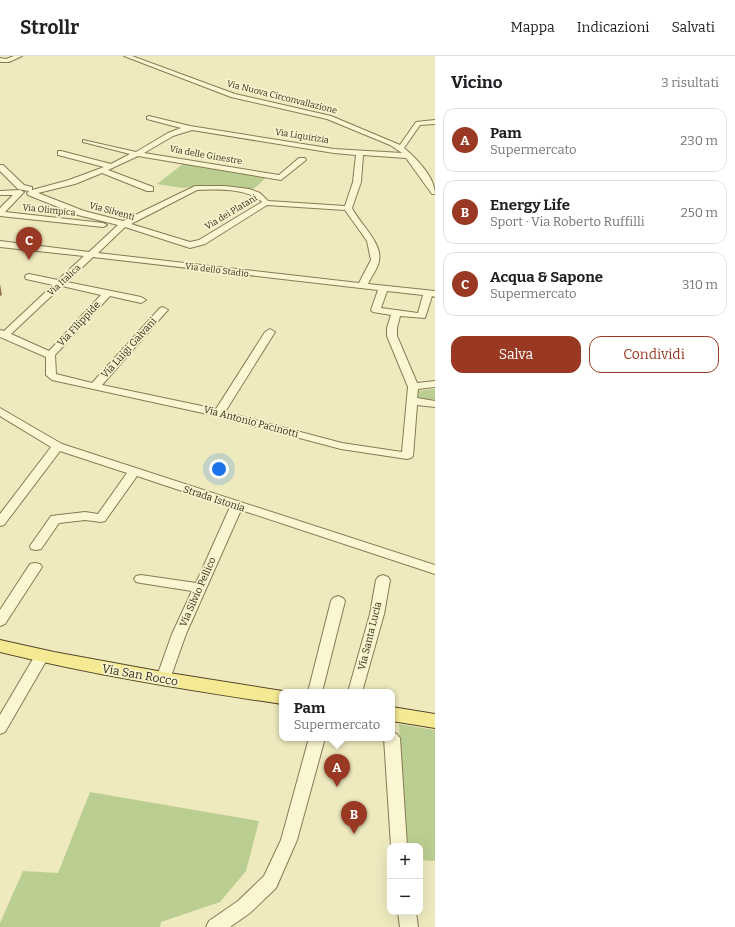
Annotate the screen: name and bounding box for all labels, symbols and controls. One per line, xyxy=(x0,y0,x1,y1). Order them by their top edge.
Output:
text: Strollr xyxy=(20,16,79,39)
text: Mappa xyxy=(510,19,555,36)
text: Indicazioni xyxy=(577,19,649,36)
text: Salvati xyxy=(671,19,715,36)
text: Vicino xyxy=(451,72,503,93)
text: 3 risultati xyxy=(661,75,719,90)
street label: Via Nuova Circonvallazione xyxy=(226,78,338,116)
text: Pam xyxy=(490,124,522,142)
street label: Via Liquirizia xyxy=(274,127,330,145)
text: A xyxy=(460,133,470,148)
text: 230 m xyxy=(680,133,718,148)
text: Supermercato xyxy=(490,142,577,157)
street label: Via delle Ginestre xyxy=(169,144,243,166)
street label: Via dei Platani xyxy=(203,192,259,231)
text: Energy Life xyxy=(490,196,570,214)
street label: Via Silventi xyxy=(88,200,136,222)
street label: Via Olimpica xyxy=(22,202,76,218)
text: B xyxy=(461,205,469,220)
text: 250 m xyxy=(681,205,718,220)
text: Sport · Via Roberto Ruffilli xyxy=(490,214,645,229)
pin: C xyxy=(16,227,42,260)
street label: Via dello Stadio xyxy=(185,261,249,279)
street label: Via Italica xyxy=(46,262,82,298)
text: Acqua & Sapone xyxy=(490,268,603,286)
text: C xyxy=(461,277,469,292)
text: 310 m xyxy=(682,277,718,292)
text: Supermercato xyxy=(490,286,577,301)
street label: Via Filippide xyxy=(55,299,103,349)
street label: Via Luigi Galvani xyxy=(99,315,159,381)
button: Salva xyxy=(451,336,581,373)
button: Condividi xyxy=(589,336,719,373)
street label: Via Antonio Pacinotti xyxy=(202,404,300,440)
your location xyxy=(209,459,229,479)
street label: Strada Istonia xyxy=(182,483,247,515)
street label: Via Silvio Pellico xyxy=(177,555,219,629)
street label: Via Santa Lucia xyxy=(356,600,384,672)
street label: Via San Rocco xyxy=(101,661,179,689)
popup xyxy=(279,689,395,741)
text: Pam xyxy=(294,699,325,717)
text: Supermercato xyxy=(294,717,380,732)
pin: A xyxy=(324,754,350,787)
pin: B xyxy=(341,801,367,834)
map controls xyxy=(387,843,423,915)
button: + xyxy=(387,843,423,879)
button: − xyxy=(387,879,423,915)

